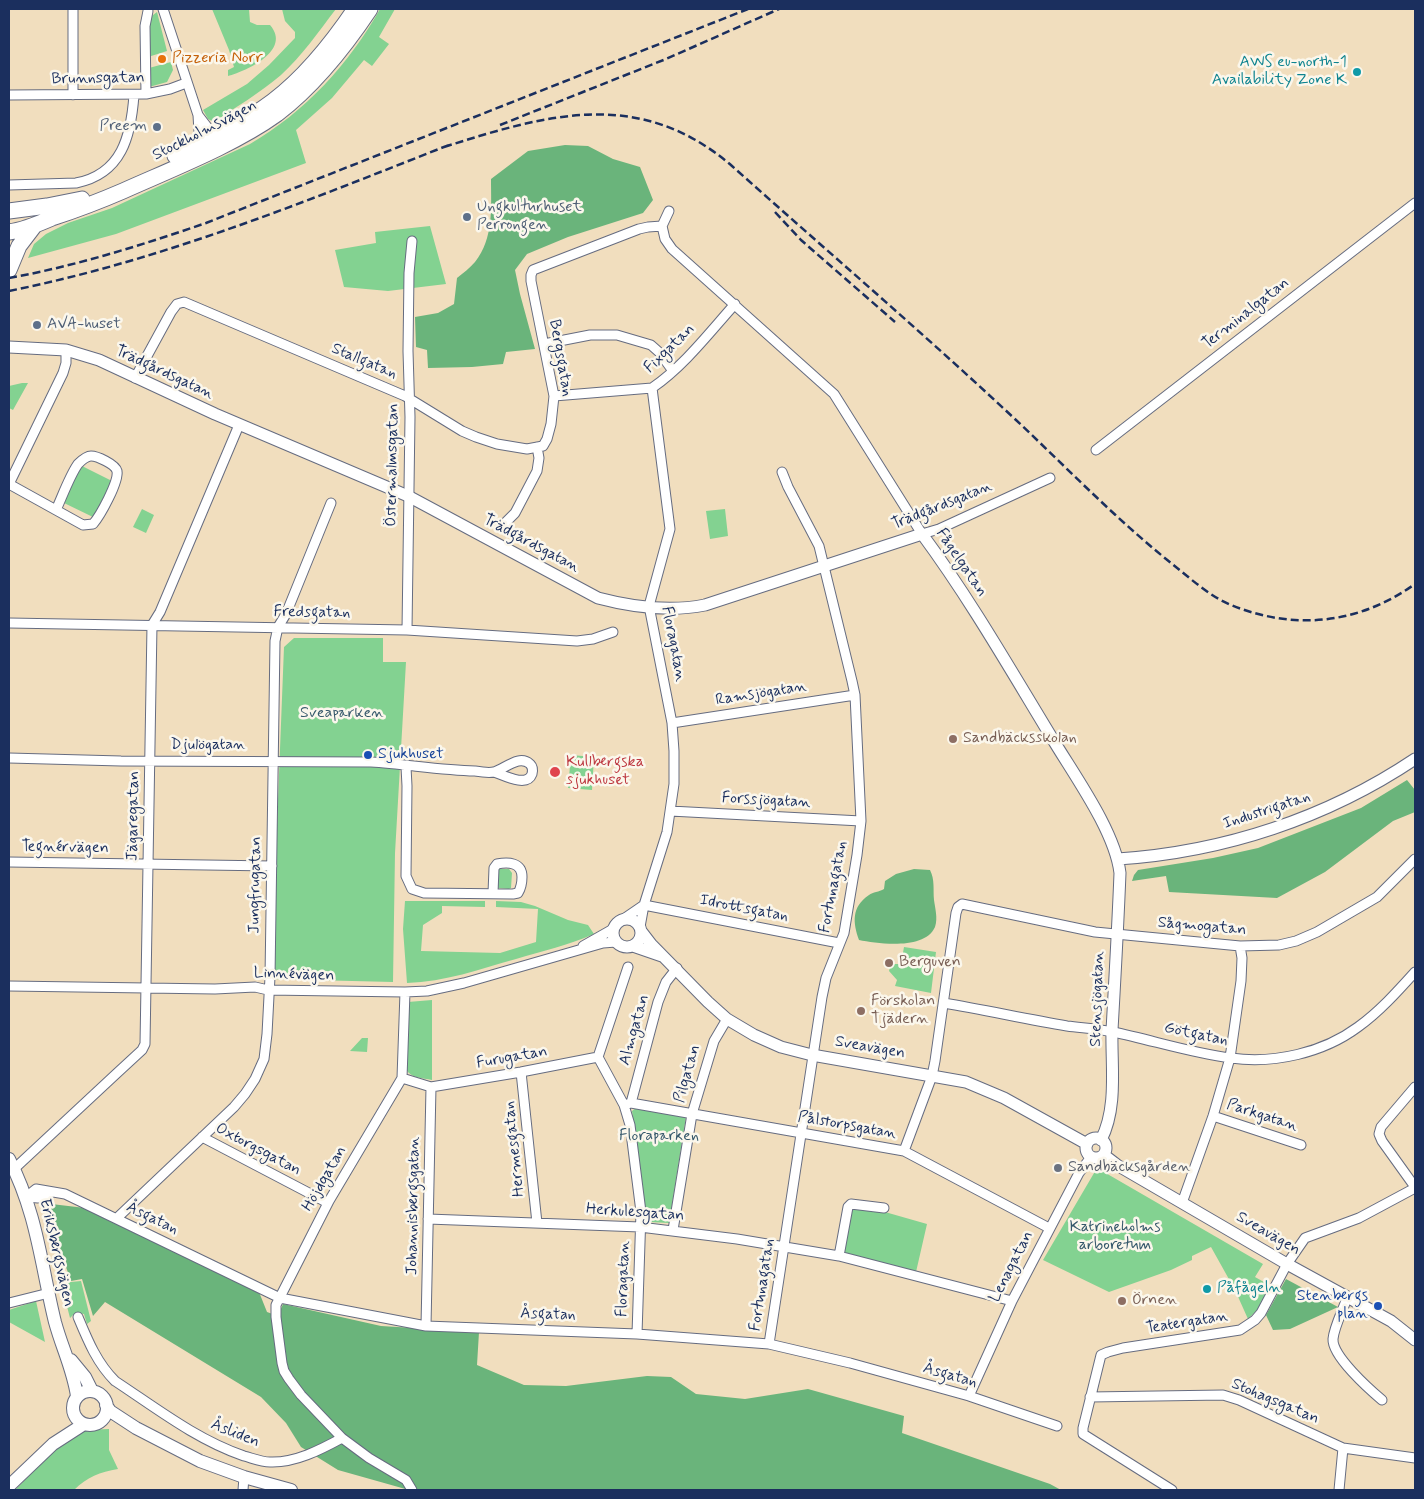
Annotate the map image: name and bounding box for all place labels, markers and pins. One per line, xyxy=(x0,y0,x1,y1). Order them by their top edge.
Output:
place label: Pizzeria Norr xyxy=(172,49,263,69)
marker: Pizzeria Norr xyxy=(156,53,168,65)
place label: AWS eu-north-1 Availability Zone K xyxy=(1212,53,1347,91)
marker: AWS eu-north-1 Availability Zone K xyxy=(1351,66,1363,78)
place label: Preem xyxy=(99,117,147,137)
marker: Preem xyxy=(151,121,163,133)
place label: Ungkulturhuset Perrongen xyxy=(477,198,582,236)
marker: Ungkulturhuset Perrongen xyxy=(461,211,473,223)
place label: AVA-huset xyxy=(47,315,121,335)
marker: AVA-huset xyxy=(31,319,43,331)
place label: Sandbäcksskolan xyxy=(963,729,1077,749)
marker: Sandbäcksskolan xyxy=(947,733,959,745)
place label: Sjukhuset xyxy=(378,745,444,765)
marker: Sjukhuset xyxy=(362,749,374,761)
place label: Kullbergska sjukhuset xyxy=(566,753,644,791)
marker: Kullbergska sjukhuset xyxy=(548,765,562,779)
place label: Berguven xyxy=(899,953,961,973)
marker: Berguven xyxy=(883,957,895,969)
place label: Förskolan Tjädern xyxy=(871,992,935,1030)
marker: Förskolan Tjädern xyxy=(855,1005,867,1017)
place label: Sandbäcksgården xyxy=(1068,1158,1190,1178)
marker: Sandbäcksgården xyxy=(1052,1162,1064,1174)
place label: Påfågeln xyxy=(1217,1279,1281,1299)
marker: Påfågeln xyxy=(1201,1283,1213,1295)
place label: Stenbergs plan xyxy=(1297,1287,1368,1325)
place label: Örnen xyxy=(1132,1291,1178,1311)
marker: Örnen xyxy=(1116,1295,1128,1307)
marker: Stenbergs plan xyxy=(1372,1300,1384,1312)

